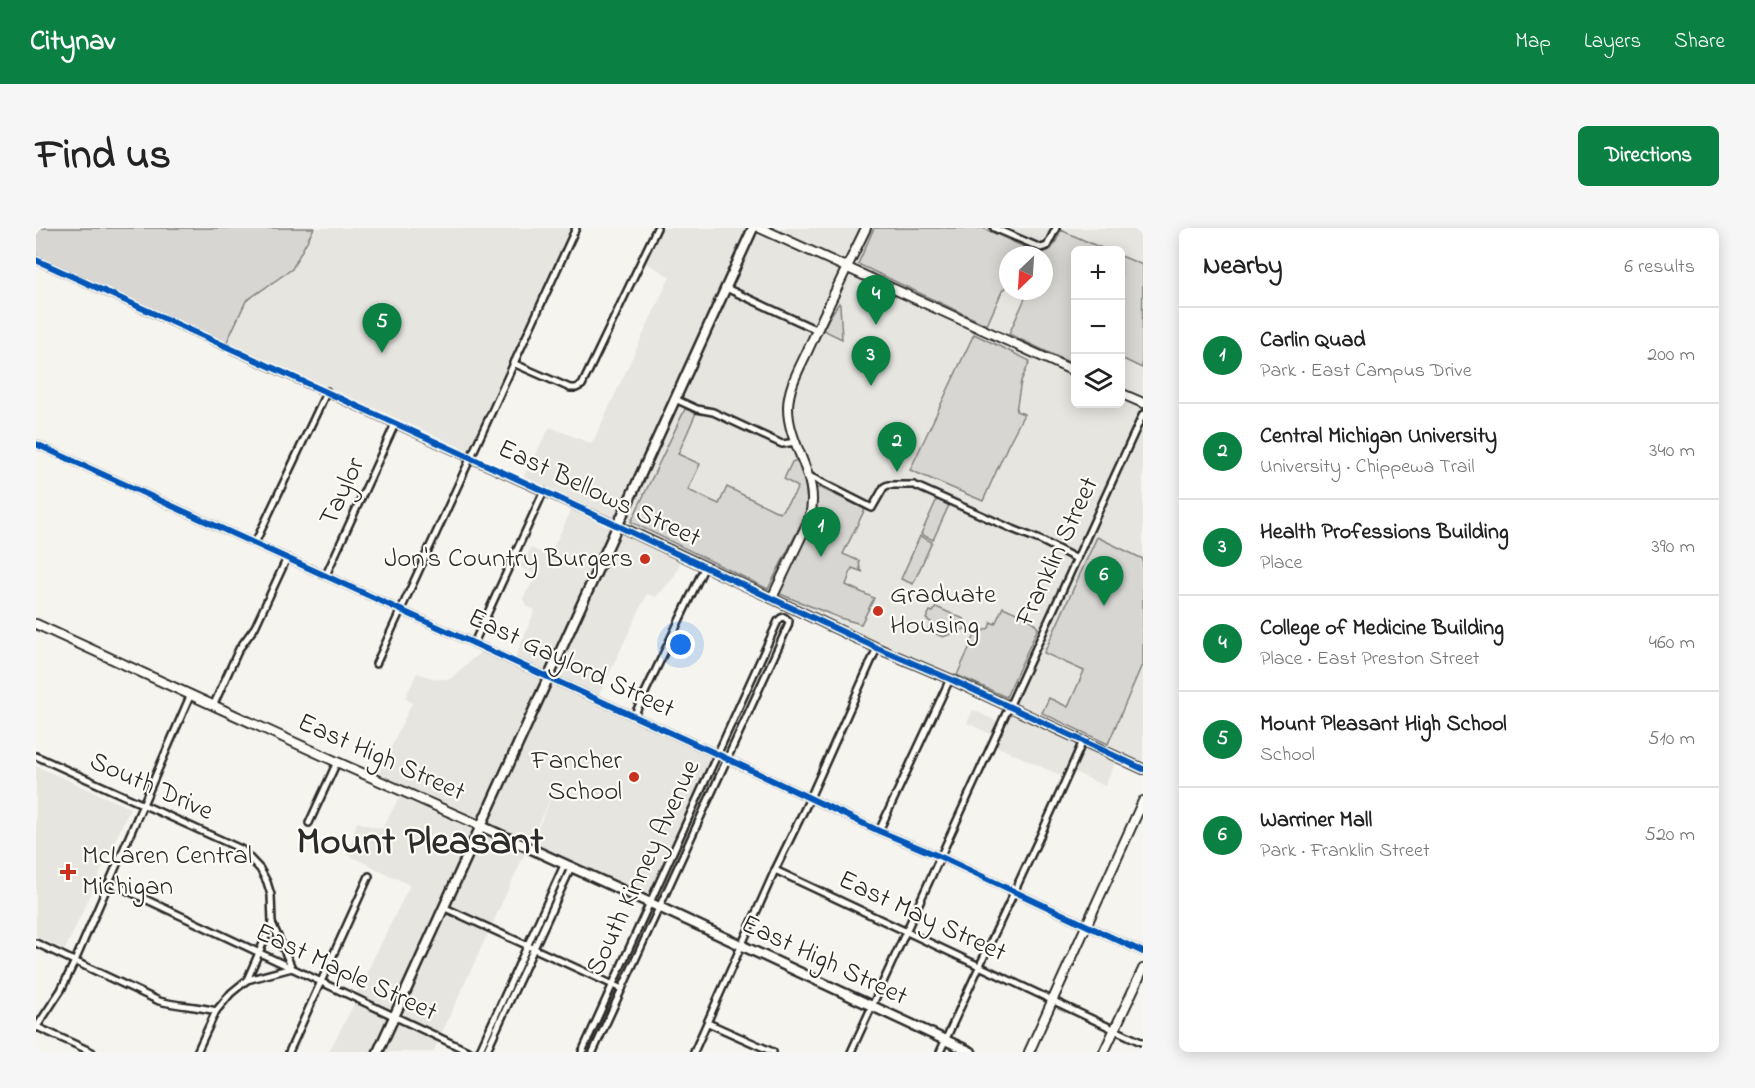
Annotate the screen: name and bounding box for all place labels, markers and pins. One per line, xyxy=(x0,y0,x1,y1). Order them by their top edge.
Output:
pin: 4 xyxy=(856,276,896,325)
pin: 5 xyxy=(362,304,402,353)
pin: 3 xyxy=(852,336,890,386)
pin: 2 xyxy=(878,422,916,472)
pin: 1 xyxy=(802,508,840,557)
place label: Jon's Country Burgers xyxy=(384,540,633,579)
marker: Jon's Country Burgers xyxy=(638,552,652,566)
pin: 6 xyxy=(1084,556,1124,606)
place label: Graduate Housing xyxy=(890,576,997,646)
marker: Graduate Housing xyxy=(871,604,885,618)
place label: Fancher School xyxy=(530,742,623,812)
marker: Fancher School xyxy=(627,770,641,784)
place label: McLaren Central Michigan xyxy=(82,837,252,907)
marker: McLaren Central Michigan xyxy=(59,863,77,881)

